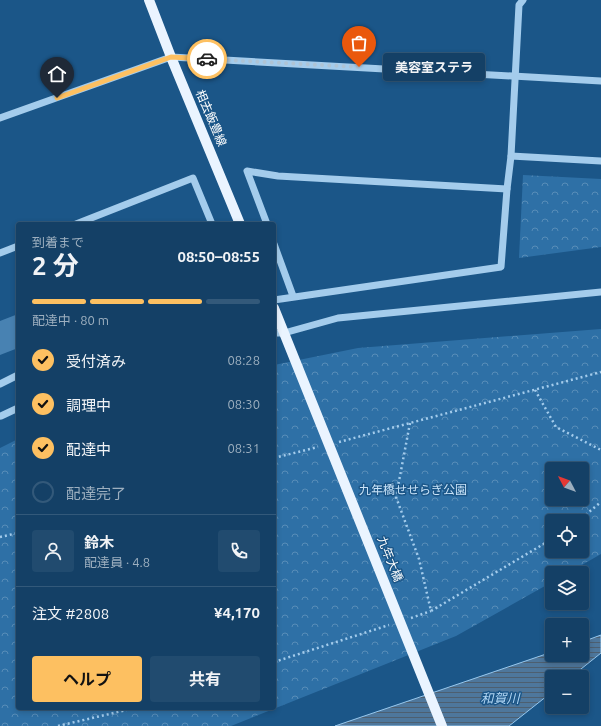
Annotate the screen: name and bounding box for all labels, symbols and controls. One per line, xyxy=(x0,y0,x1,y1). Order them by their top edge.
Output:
pin xyxy=(342,26,376,67)
icon: bag xyxy=(348,32,370,54)
courier xyxy=(187,39,227,79)
icon: car xyxy=(196,48,218,70)
callout: 美容室ステラ xyxy=(383,53,485,81)
pin xyxy=(40,57,74,98)
text: 美容室ステラ xyxy=(395,60,473,74)
icon: home xyxy=(46,63,68,85)
street label: 相去飯豊線 xyxy=(194,88,229,148)
text: 到着まで xyxy=(32,235,84,249)
text: 08:50–08:55 xyxy=(177,248,260,265)
text: 2 分 xyxy=(32,251,79,280)
text: 配達中 · 80 m xyxy=(32,313,109,327)
icon: check xyxy=(32,349,54,371)
text: 受付済み xyxy=(66,353,126,370)
text: 08:28 xyxy=(227,353,260,367)
icon: check xyxy=(32,393,54,415)
text: 調理中 xyxy=(66,397,111,414)
text: 08:30 xyxy=(227,397,260,411)
icon: check xyxy=(32,437,54,459)
text: 配達中 xyxy=(66,441,111,458)
text: 08:31 xyxy=(227,441,260,455)
north arrow xyxy=(545,462,589,506)
map controls xyxy=(545,462,589,714)
park label: 九年橋せせらぎ公園 xyxy=(359,483,467,496)
text: 配達完了 xyxy=(66,485,126,502)
button: locate xyxy=(545,514,589,558)
button: person xyxy=(32,530,74,572)
button: phone xyxy=(218,530,260,572)
text: 鈴木 xyxy=(84,534,114,551)
street label: 九年大橋 xyxy=(375,534,405,584)
text: 配達員 · 4.8 xyxy=(84,555,150,569)
button: layers xyxy=(545,566,589,610)
text: ¥4,170 xyxy=(214,604,260,621)
text: 注文 #2808 xyxy=(32,605,109,622)
button: + xyxy=(545,618,589,662)
button: ヘルプ xyxy=(32,656,142,702)
button: 共有 xyxy=(150,656,260,702)
button: − xyxy=(545,670,589,714)
water label: 和賀川 xyxy=(480,691,521,705)

